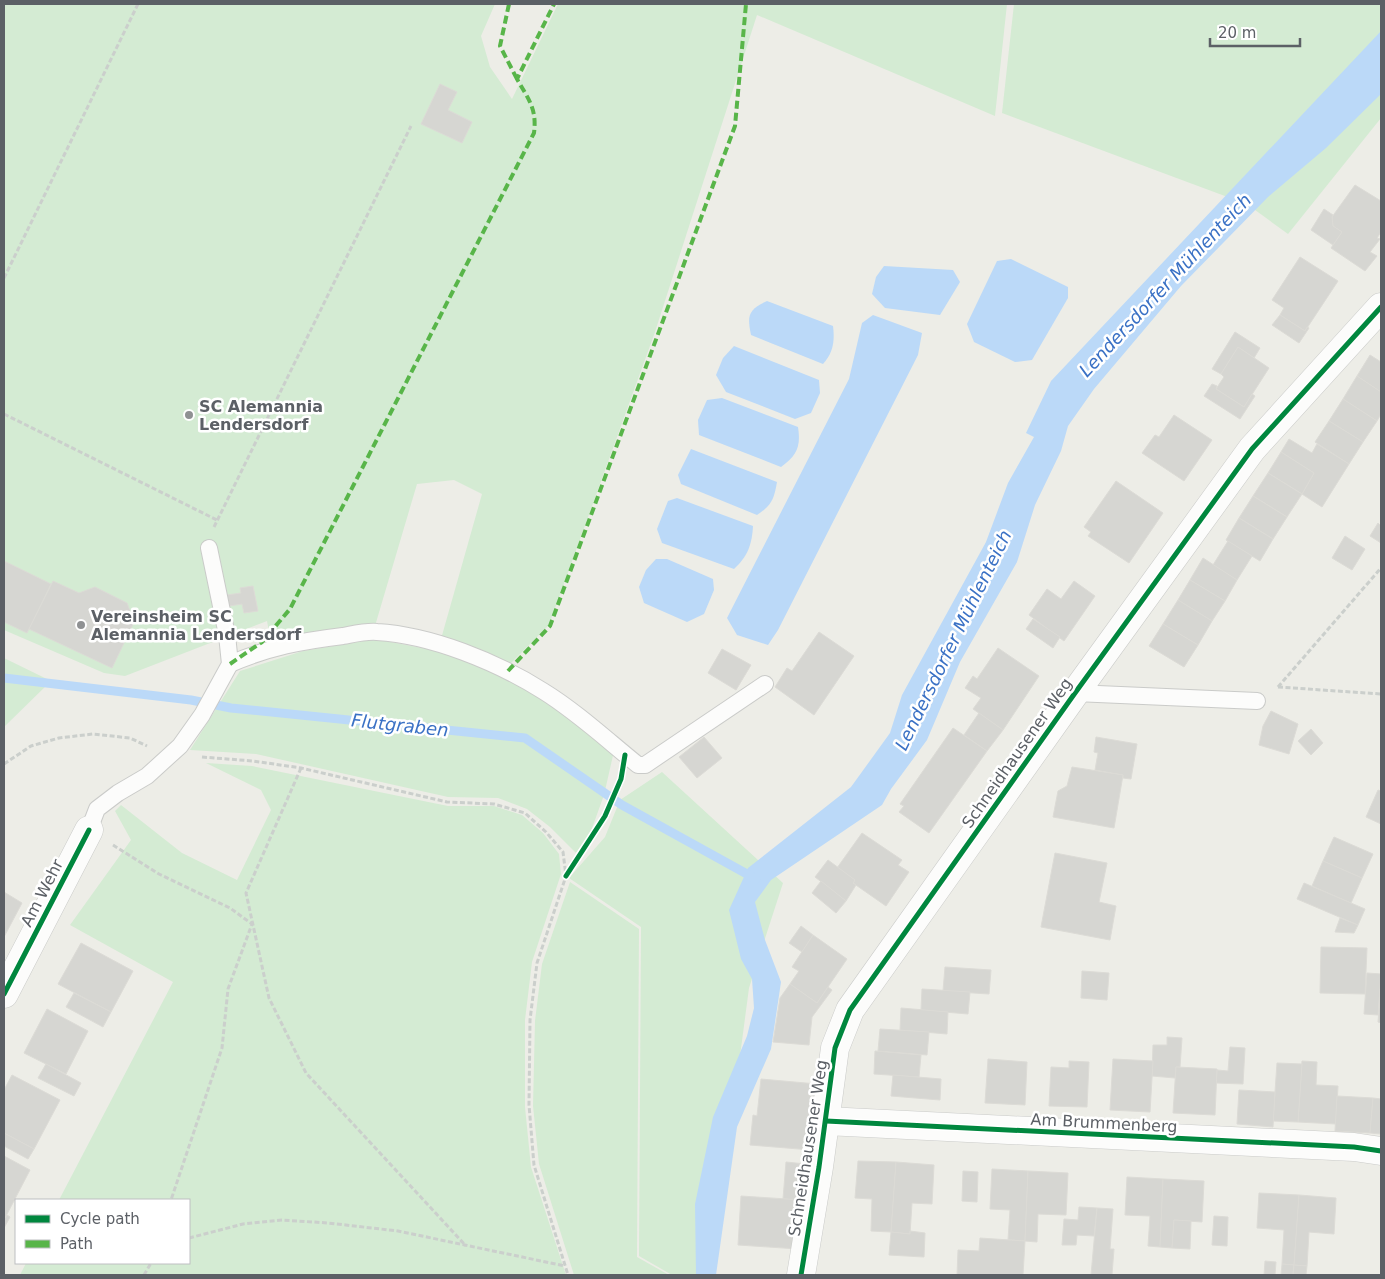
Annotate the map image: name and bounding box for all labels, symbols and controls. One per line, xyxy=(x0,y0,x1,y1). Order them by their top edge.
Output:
scale bar xyxy=(1210,15,1300,47)
text: 20 m xyxy=(1218,24,1256,42)
water label: Lendersdorfer Mühlenteich xyxy=(1075,189,1255,381)
place label: SC Alemannia Lendersdorf xyxy=(199,397,323,434)
marker: SC Alemannia Lendersdorf xyxy=(183,409,195,421)
water label: Lendersdorfer Mühlenteich xyxy=(890,526,1016,754)
place label: Vereinsheim SC Alemannia Lendersdorf xyxy=(91,607,302,644)
marker: Vereinsheim SC Alemannia Lendersdorf xyxy=(75,619,87,631)
street label: Schneidhausener Weg xyxy=(958,674,1076,832)
water label: Flutgraben xyxy=(350,709,450,741)
street label: Am Wehr xyxy=(17,856,67,930)
street label: Schneidhausener Weg xyxy=(785,1058,831,1238)
street label: Am Brummenberg xyxy=(1030,1110,1178,1136)
legend xyxy=(15,1199,190,1264)
text: Cycle path xyxy=(60,1210,140,1228)
text: Path xyxy=(60,1235,93,1253)

